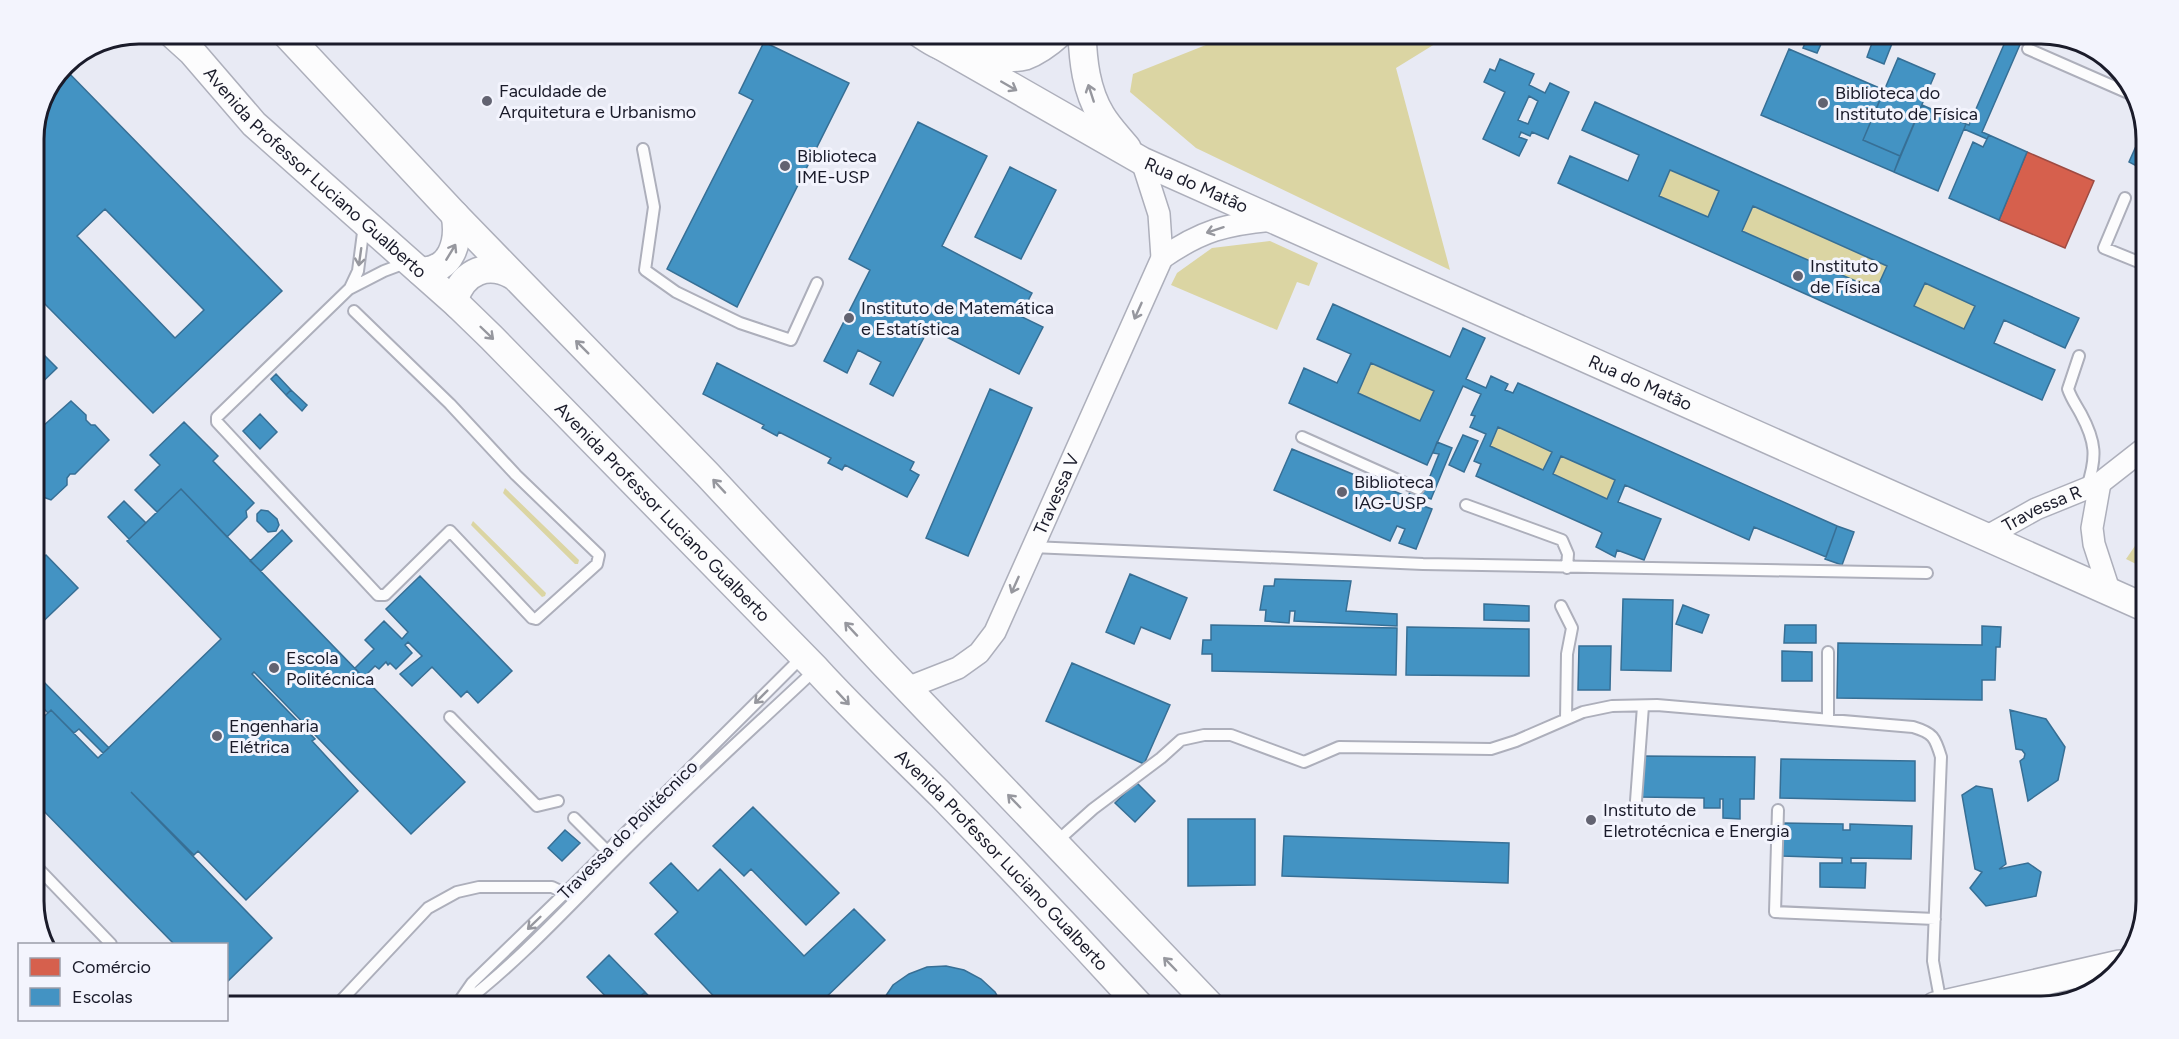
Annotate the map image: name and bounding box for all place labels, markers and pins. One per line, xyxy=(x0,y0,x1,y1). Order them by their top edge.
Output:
place label: Faculdade de Arquitetura e Urbanismo xyxy=(499,80,696,123)
place label: Biblioteca do Instituto de Física xyxy=(1835,82,1978,125)
marker: Faculdade de Arquitetura e Urbanismo xyxy=(480,94,494,108)
marker: Biblioteca do Instituto de Física xyxy=(1816,96,1830,110)
place label: Biblioteca IME-USP xyxy=(797,145,877,188)
marker: Biblioteca IME-USP xyxy=(778,159,792,173)
place label: Instituto de Física xyxy=(1810,255,1880,298)
marker: Instituto de Física xyxy=(1791,269,1805,283)
place label: Instituto de Matemática e Estatística xyxy=(861,297,1054,340)
marker: Instituto de Matemática e Estatística xyxy=(842,311,856,325)
place label: Biblioteca IAG-USP xyxy=(1354,471,1434,514)
marker: Biblioteca IAG-USP xyxy=(1335,485,1349,499)
place label: Escola Politécnica xyxy=(286,647,374,690)
marker: Escola Politécnica xyxy=(267,661,281,675)
place label: Engenharia Elétrica xyxy=(229,715,319,758)
marker: Engenharia Elétrica xyxy=(210,729,224,743)
place label: Instituto de Eletrotécnica e Energia xyxy=(1603,799,1790,842)
marker: Instituto de Eletrotécnica e Energia xyxy=(1584,813,1598,827)

